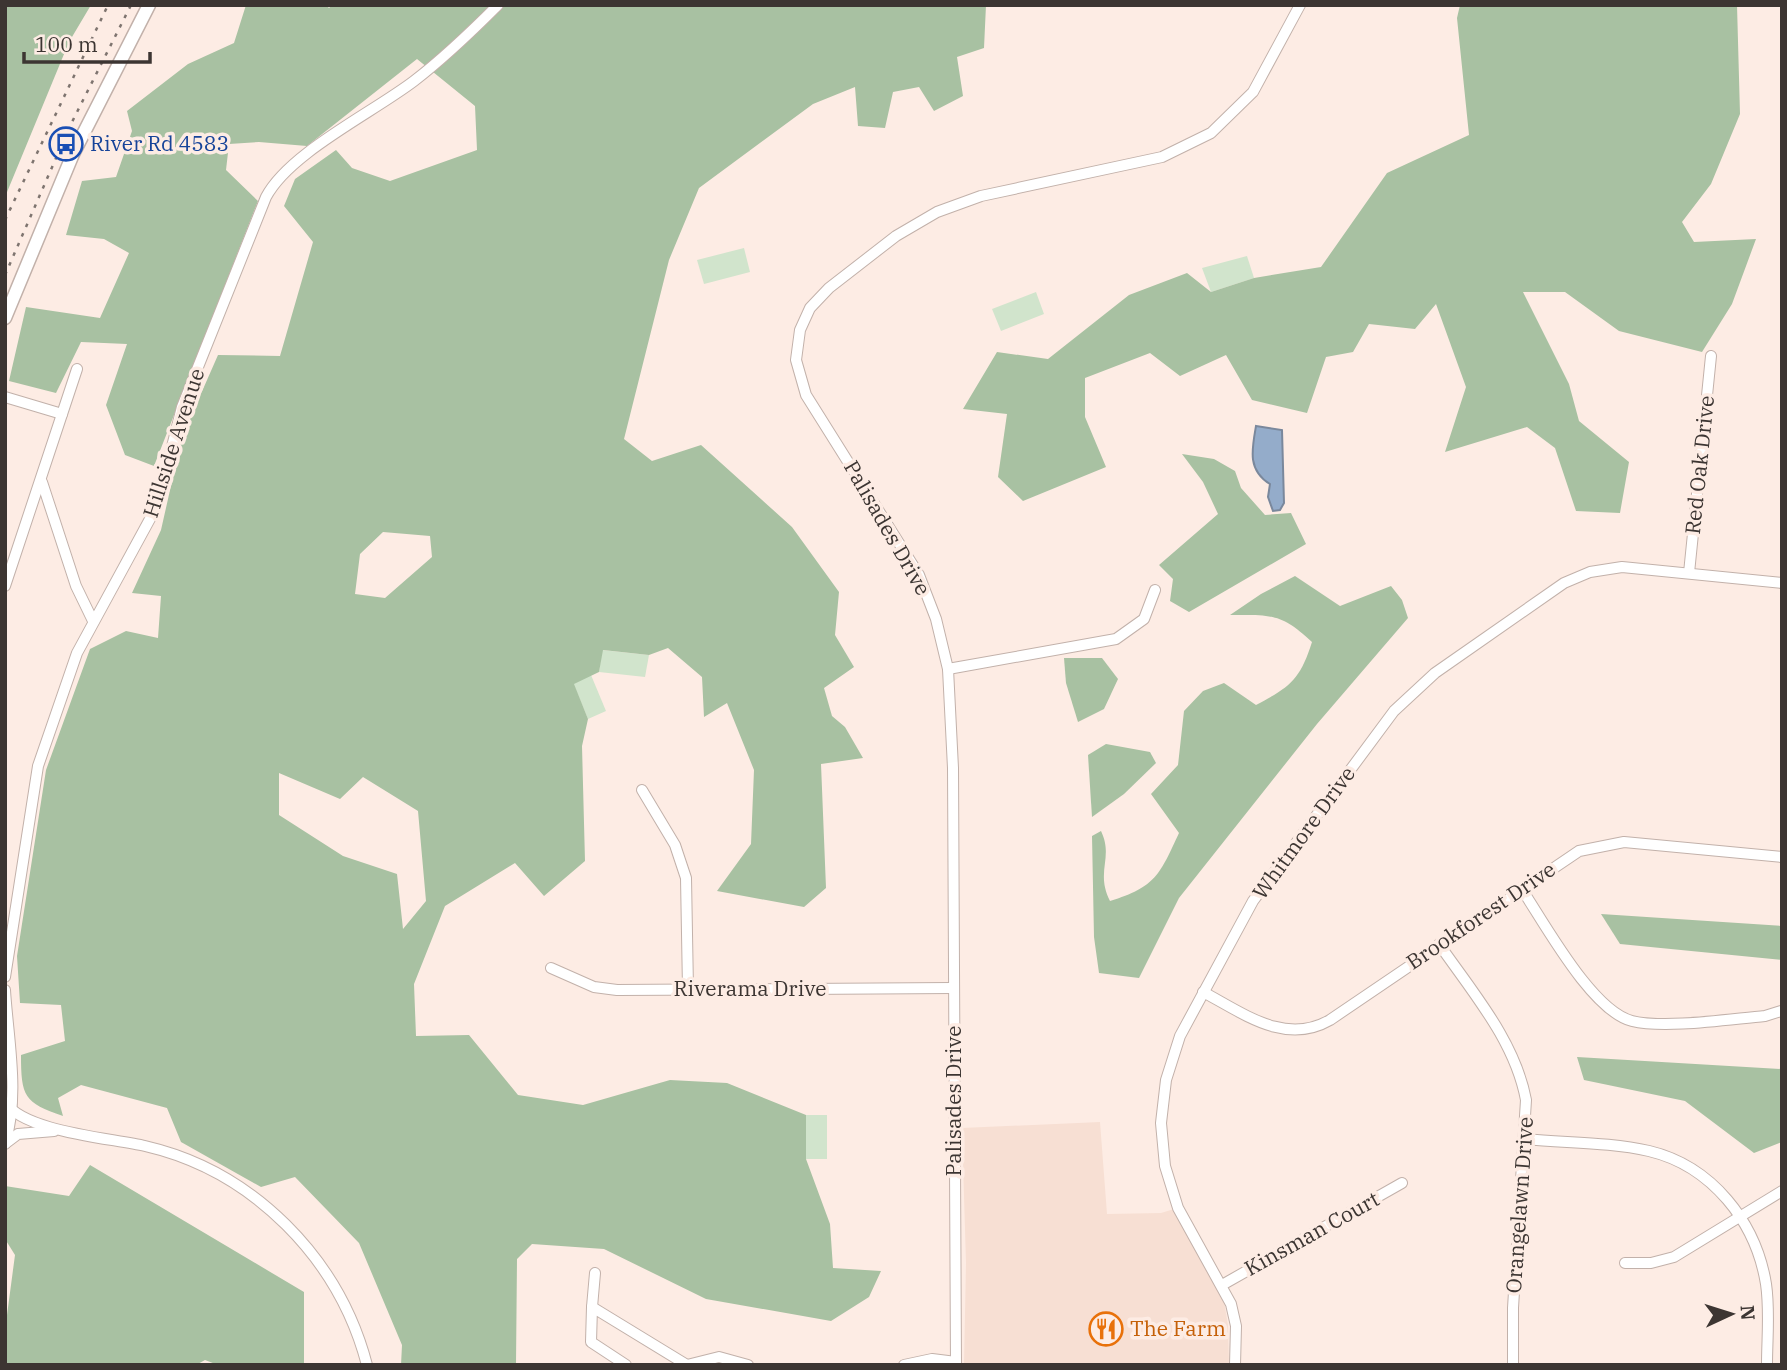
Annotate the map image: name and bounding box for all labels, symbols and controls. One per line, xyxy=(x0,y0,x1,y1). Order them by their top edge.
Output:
scale bar xyxy=(24,21,150,65)
text: 100 m xyxy=(35,30,98,58)
bus stop icon: River Rd 4583 xyxy=(47,125,85,163)
place label: River Rd 4583 xyxy=(90,129,229,157)
street label: Hillside Avenue xyxy=(136,365,210,521)
street label: Red Oak Drive xyxy=(1678,394,1720,536)
street label: Palisades Drive xyxy=(838,455,938,600)
street label: Whitmore Drive xyxy=(1245,760,1361,904)
street label: Brookforest Drive xyxy=(1400,855,1561,976)
street label: Riverama Drive xyxy=(673,974,827,1002)
street label: Palisades Drive xyxy=(939,1025,967,1177)
street label: Orangelawn Drive xyxy=(1499,1116,1539,1294)
street label: Kinsman Court xyxy=(1239,1184,1384,1282)
north arrow xyxy=(1696,1279,1766,1349)
text: N xyxy=(1735,1304,1760,1321)
restaurant icon: The Farm xyxy=(1087,1310,1125,1348)
place label: The Farm xyxy=(1130,1314,1226,1342)

